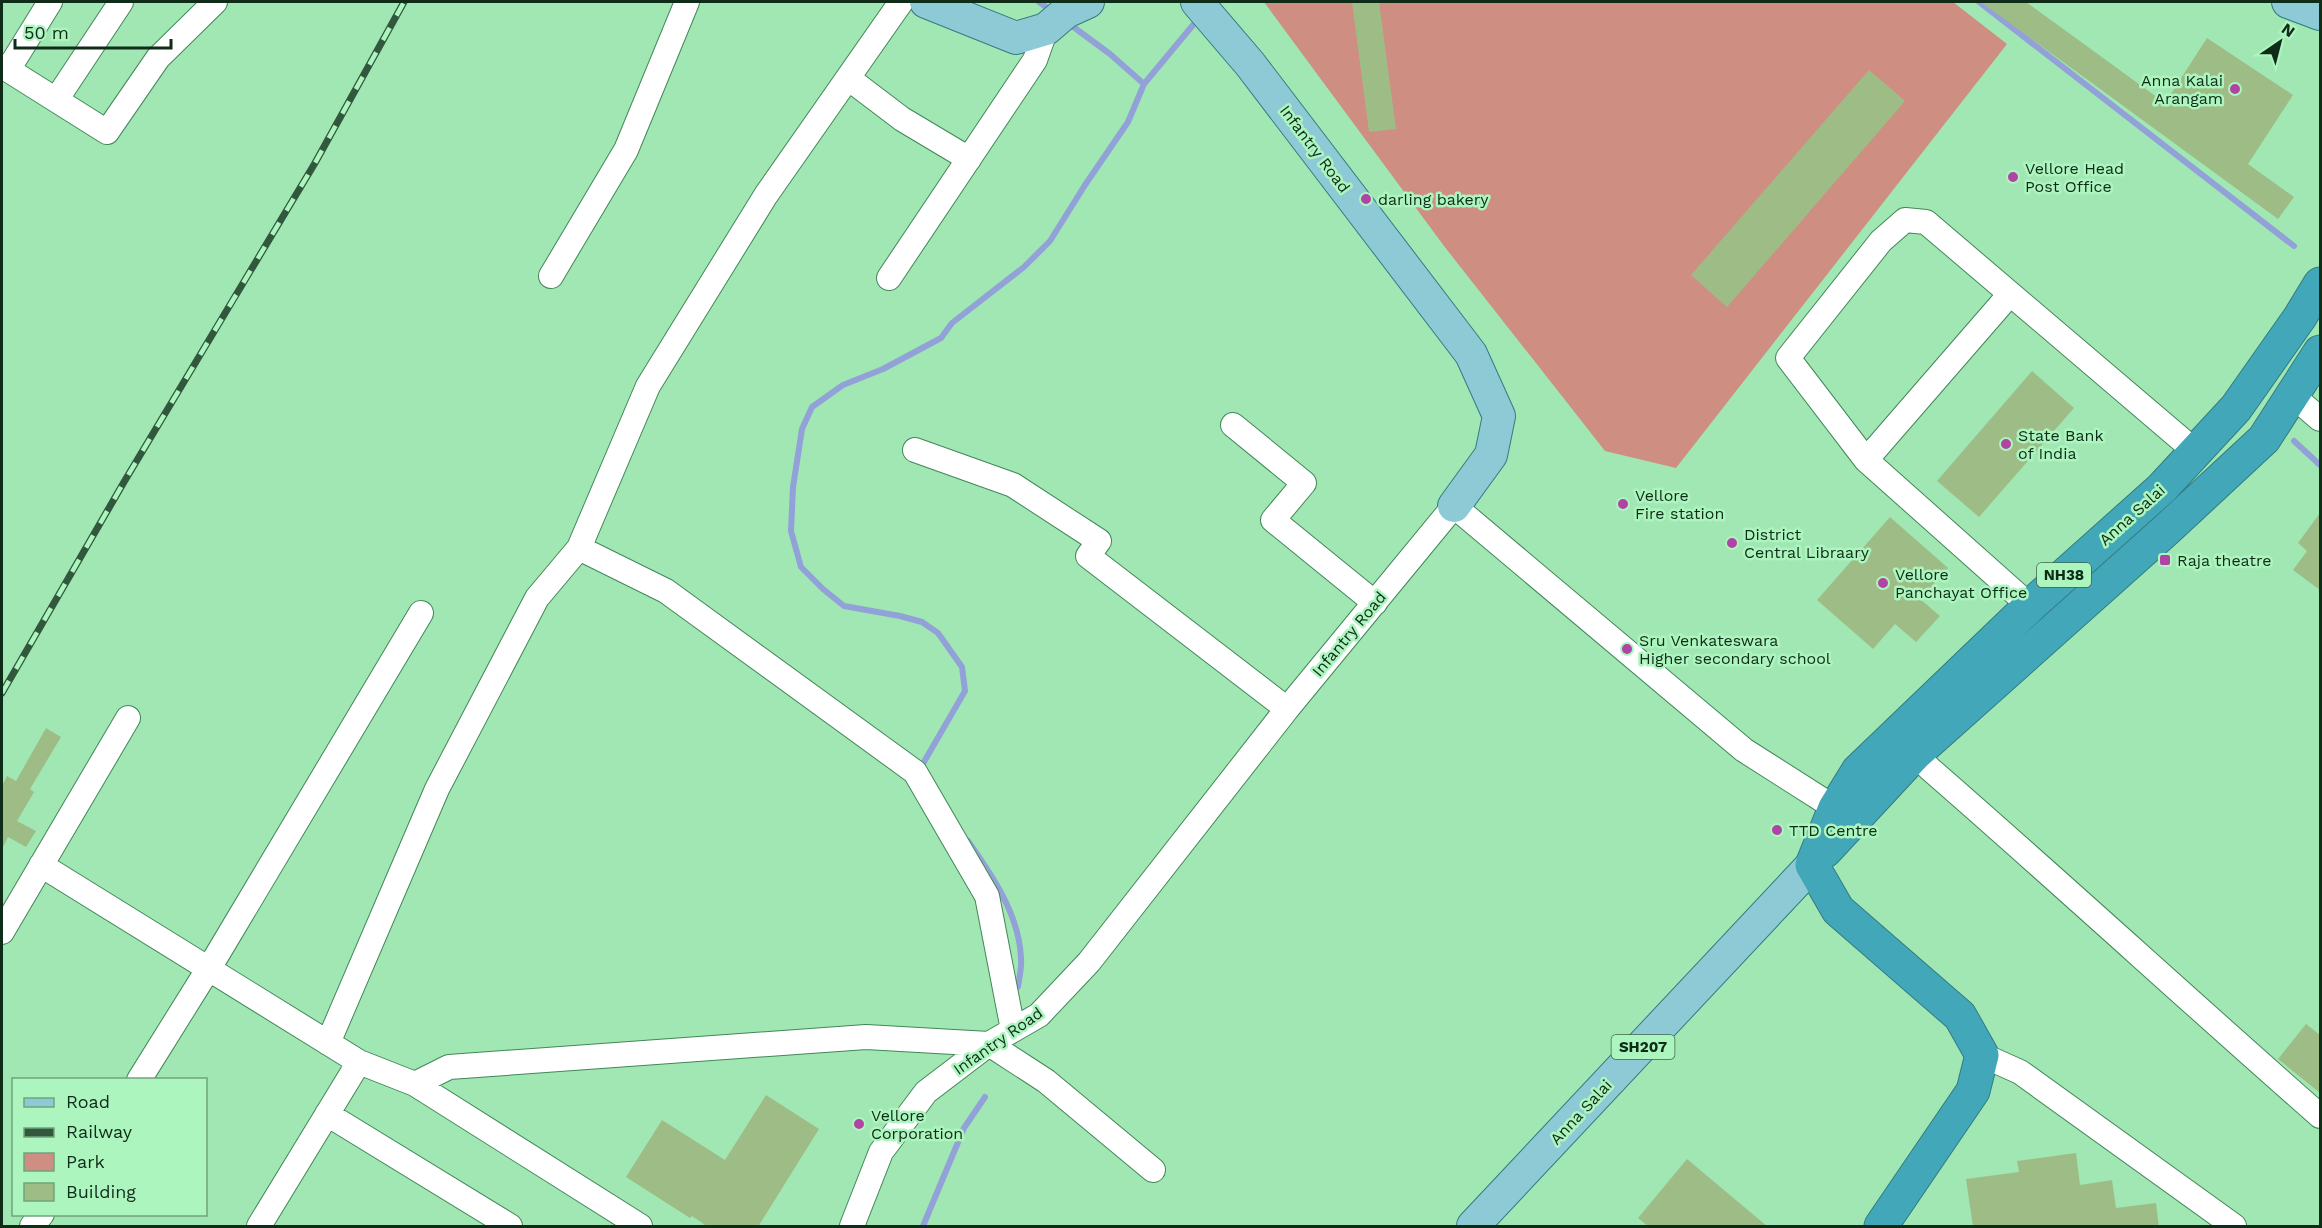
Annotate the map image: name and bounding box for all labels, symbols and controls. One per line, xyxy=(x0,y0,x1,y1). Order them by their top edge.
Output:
scale bar xyxy=(15,12,171,50)
north arrow xyxy=(2250,12,2310,72)
text: N xyxy=(2278,19,2299,41)
text: 50 m xyxy=(24,22,69,43)
place label: Anna Kalai Arangam xyxy=(2141,71,2223,108)
marker: Anna Kalai Arangam xyxy=(2228,82,2242,96)
street label: Infantry Road xyxy=(1276,101,1354,197)
place label: Vellore Head Post Office xyxy=(2025,159,2124,196)
marker: Vellore Head Post Office xyxy=(2006,170,2020,184)
place label: darling bakery xyxy=(1378,190,1489,209)
marker: darling bakery xyxy=(1359,192,1373,206)
place label: State Bank of India xyxy=(2018,426,2104,463)
marker: State Bank of India xyxy=(1999,437,2013,451)
street label: Anna Salai xyxy=(2095,481,2169,549)
place label: Vellore Fire station xyxy=(1635,486,1724,523)
marker: Vellore Fire station xyxy=(1616,497,1630,511)
place label: District Central Libraary xyxy=(1744,525,1870,562)
marker: District Central Libraary xyxy=(1725,536,1739,550)
place label: Raja theatre xyxy=(2177,551,2272,570)
marker: Raja theatre xyxy=(2158,553,2172,567)
road number: NH38 xyxy=(2037,563,2091,587)
place label: Vellore Panchayat Office xyxy=(1895,565,2027,602)
marker: Vellore Panchayat Office xyxy=(1876,576,1890,590)
street label: Infantry Road xyxy=(1308,588,1390,680)
place label: Sru Venkateswara Higher secondary school xyxy=(1639,631,1831,668)
marker: Sru Venkateswara Higher secondary school xyxy=(1620,642,1634,656)
place label: TTD Centre xyxy=(1789,821,1878,840)
marker: TTD Centre xyxy=(1770,823,1784,837)
street label: Infantry Road xyxy=(950,1003,1046,1079)
road number: SH207 xyxy=(1612,1035,1674,1059)
street label: Anna Salai xyxy=(1546,1076,1616,1148)
legend xyxy=(12,1078,207,1216)
text: Road xyxy=(66,1091,110,1112)
place label: Vellore Corporation xyxy=(871,1106,963,1143)
marker: Vellore Corporation xyxy=(852,1117,866,1131)
text: Railway xyxy=(66,1121,133,1142)
text: Park xyxy=(66,1151,105,1172)
text: Building xyxy=(66,1181,136,1202)

